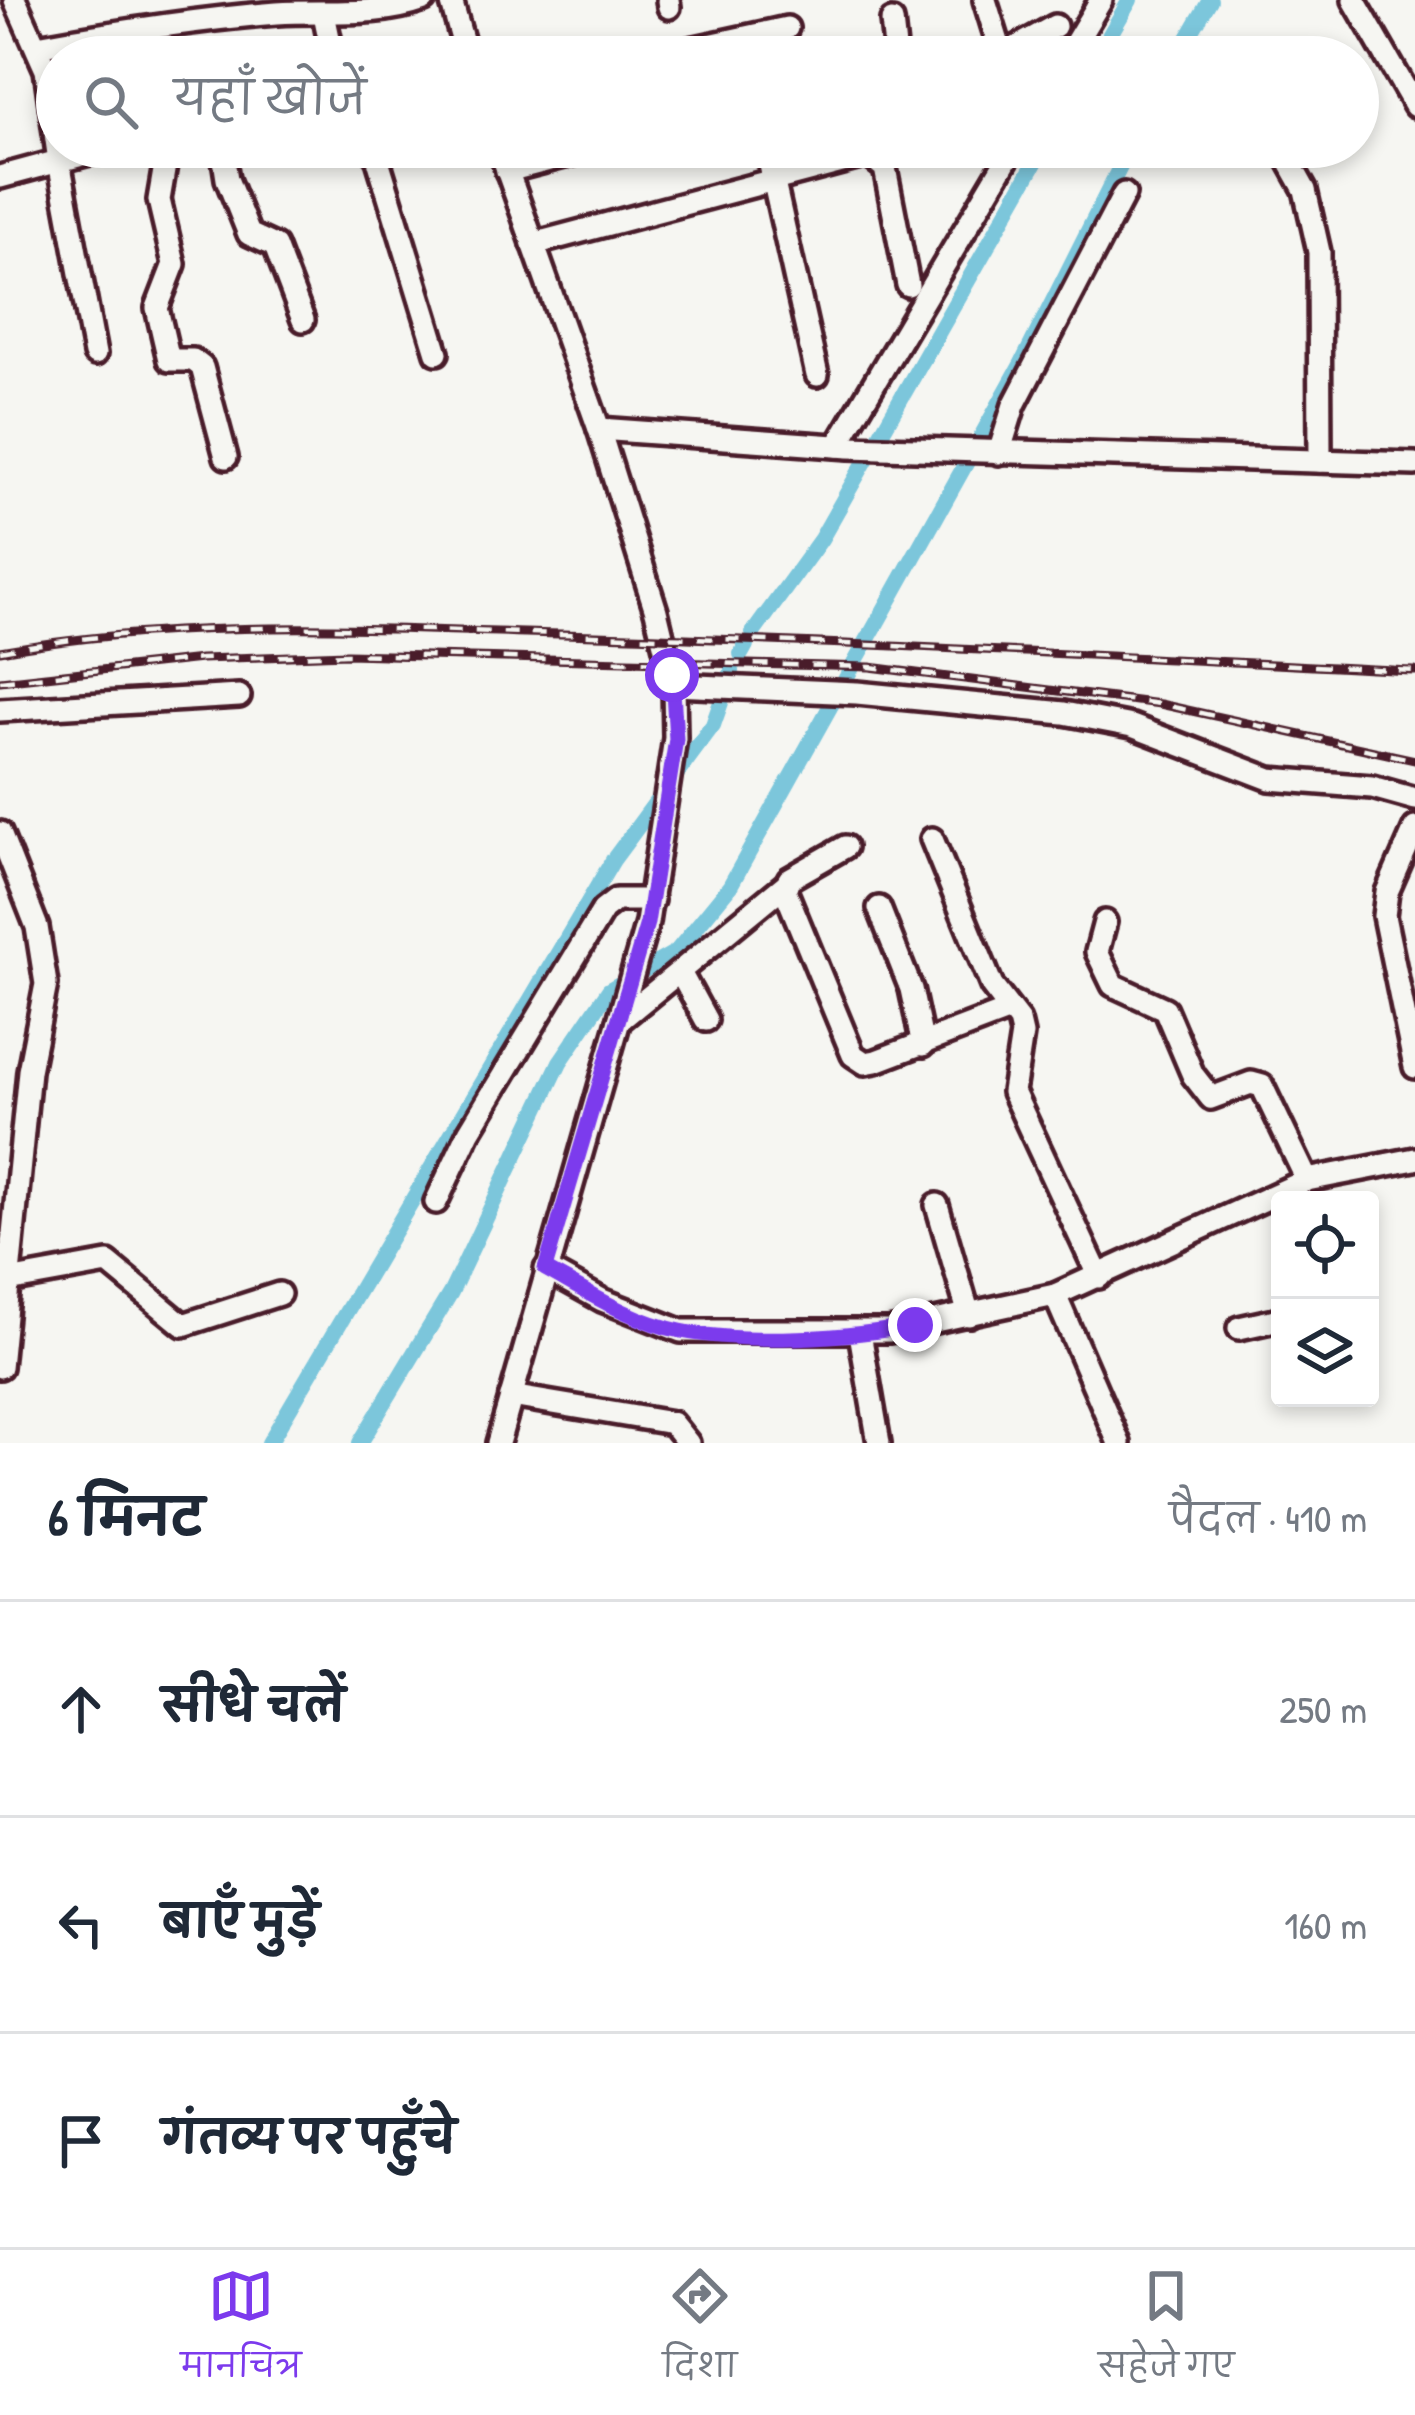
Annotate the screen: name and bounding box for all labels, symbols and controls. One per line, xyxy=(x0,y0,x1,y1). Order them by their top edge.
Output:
search box xyxy=(36,36,1379,168)
text: यहाँ खोजें xyxy=(174,67,366,128)
icon: search xyxy=(78,69,144,135)
route start xyxy=(645,648,699,702)
map controls xyxy=(1271,1191,1379,1407)
button: locate xyxy=(1271,1191,1379,1299)
route end xyxy=(888,1298,942,1352)
button: layers xyxy=(1271,1299,1379,1407)
text: 6 मिनट xyxy=(48,1482,204,1551)
text: पैदल · 410 m xyxy=(1169,1491,1367,1544)
text: सीधे चलें xyxy=(162,1674,345,1735)
icon: ahead xyxy=(48,1676,114,1742)
text: 250 m xyxy=(1279,1682,1367,1735)
text: बाएँ मुड़ें xyxy=(162,1890,319,1951)
icon: left xyxy=(48,1892,114,1958)
text: 160 m xyxy=(1284,1898,1367,1951)
text: गंतव्य पर पहुँचे xyxy=(162,2106,456,2167)
icon: arrive xyxy=(48,2108,114,2174)
tab: मानचित्र xyxy=(180,2263,302,2402)
tab: दिशा xyxy=(662,2263,737,2402)
tab: सहेजे गए xyxy=(1098,2263,1234,2402)

